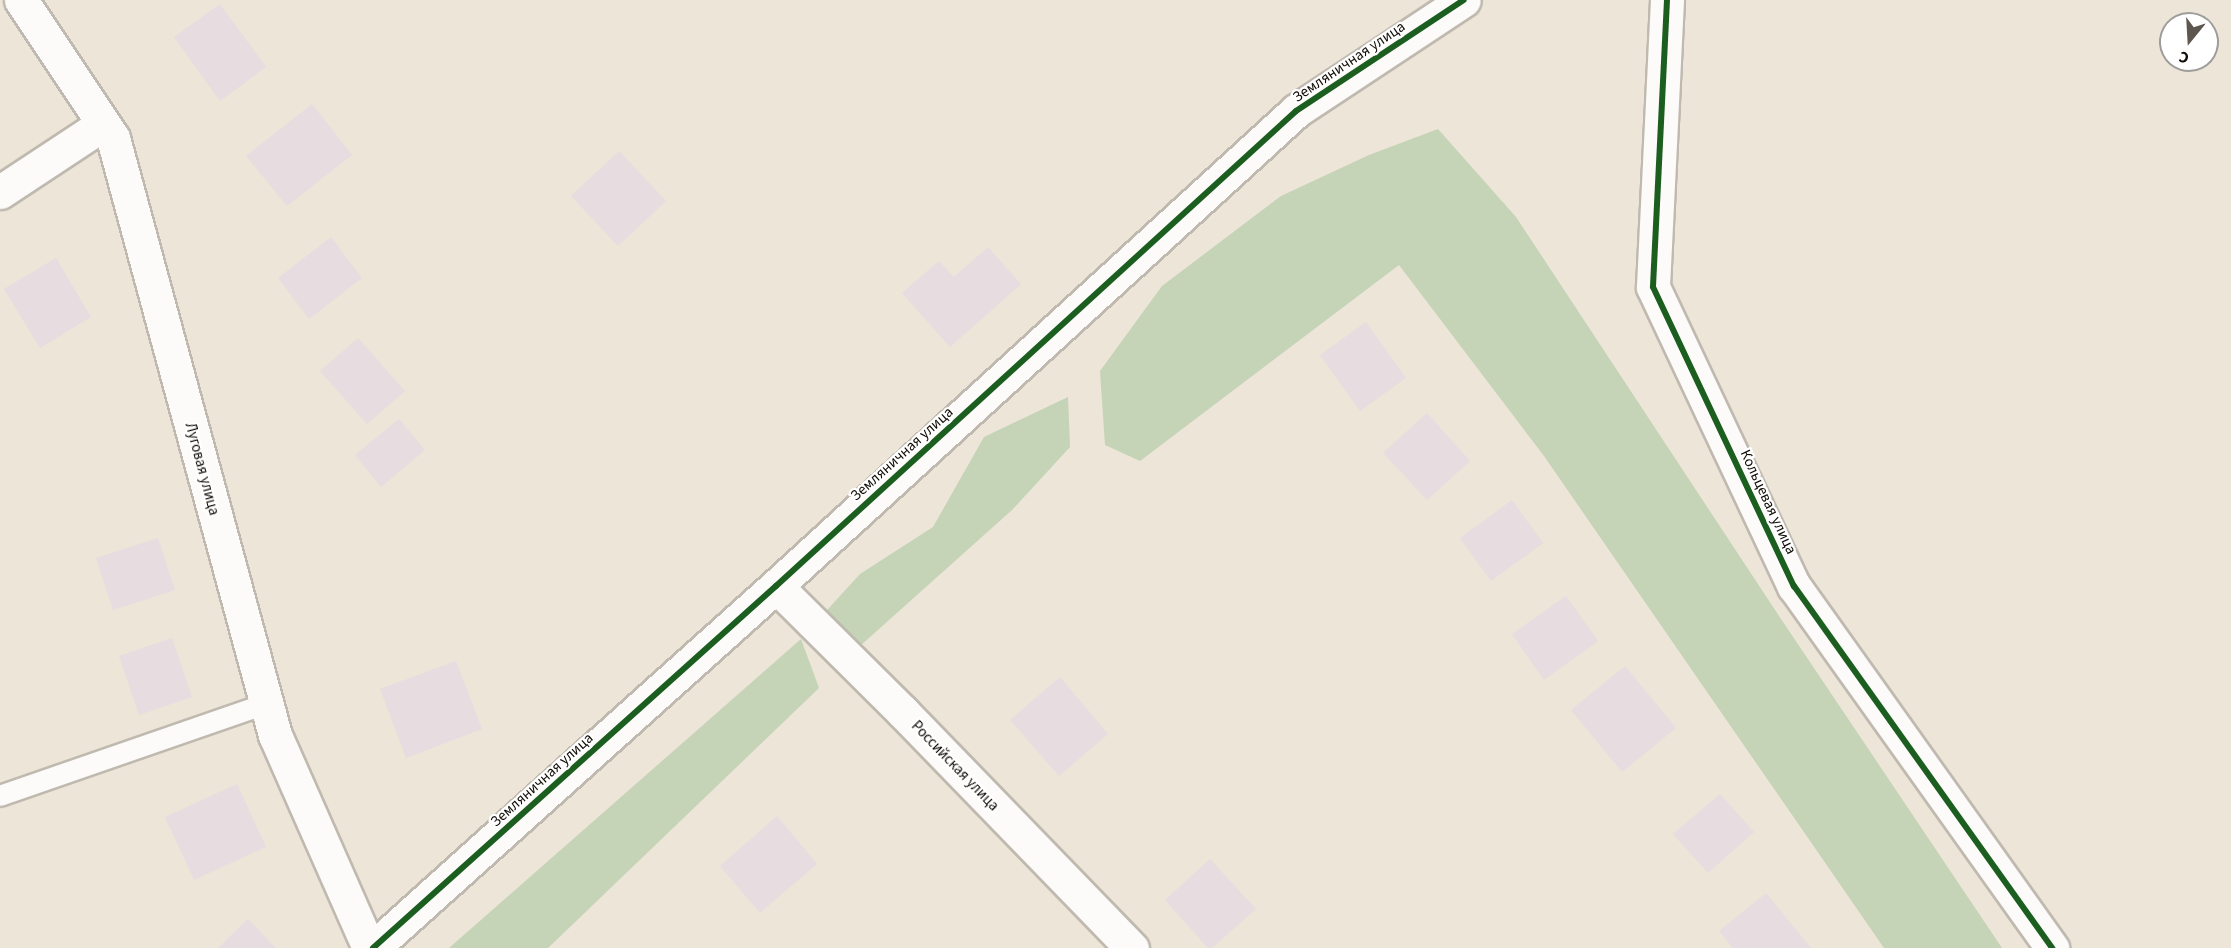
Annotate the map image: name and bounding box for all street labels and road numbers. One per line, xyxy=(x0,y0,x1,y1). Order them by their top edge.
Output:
street label: Земляничная улица xyxy=(1289,18,1409,106)
street label: Земляничная улица xyxy=(847,403,957,505)
street label: Луговая улица xyxy=(181,421,223,517)
street label: Кольцевая улица xyxy=(1736,447,1800,557)
street label: Российская улица xyxy=(907,717,1003,815)
street label: Земляничная улица xyxy=(487,729,597,831)

